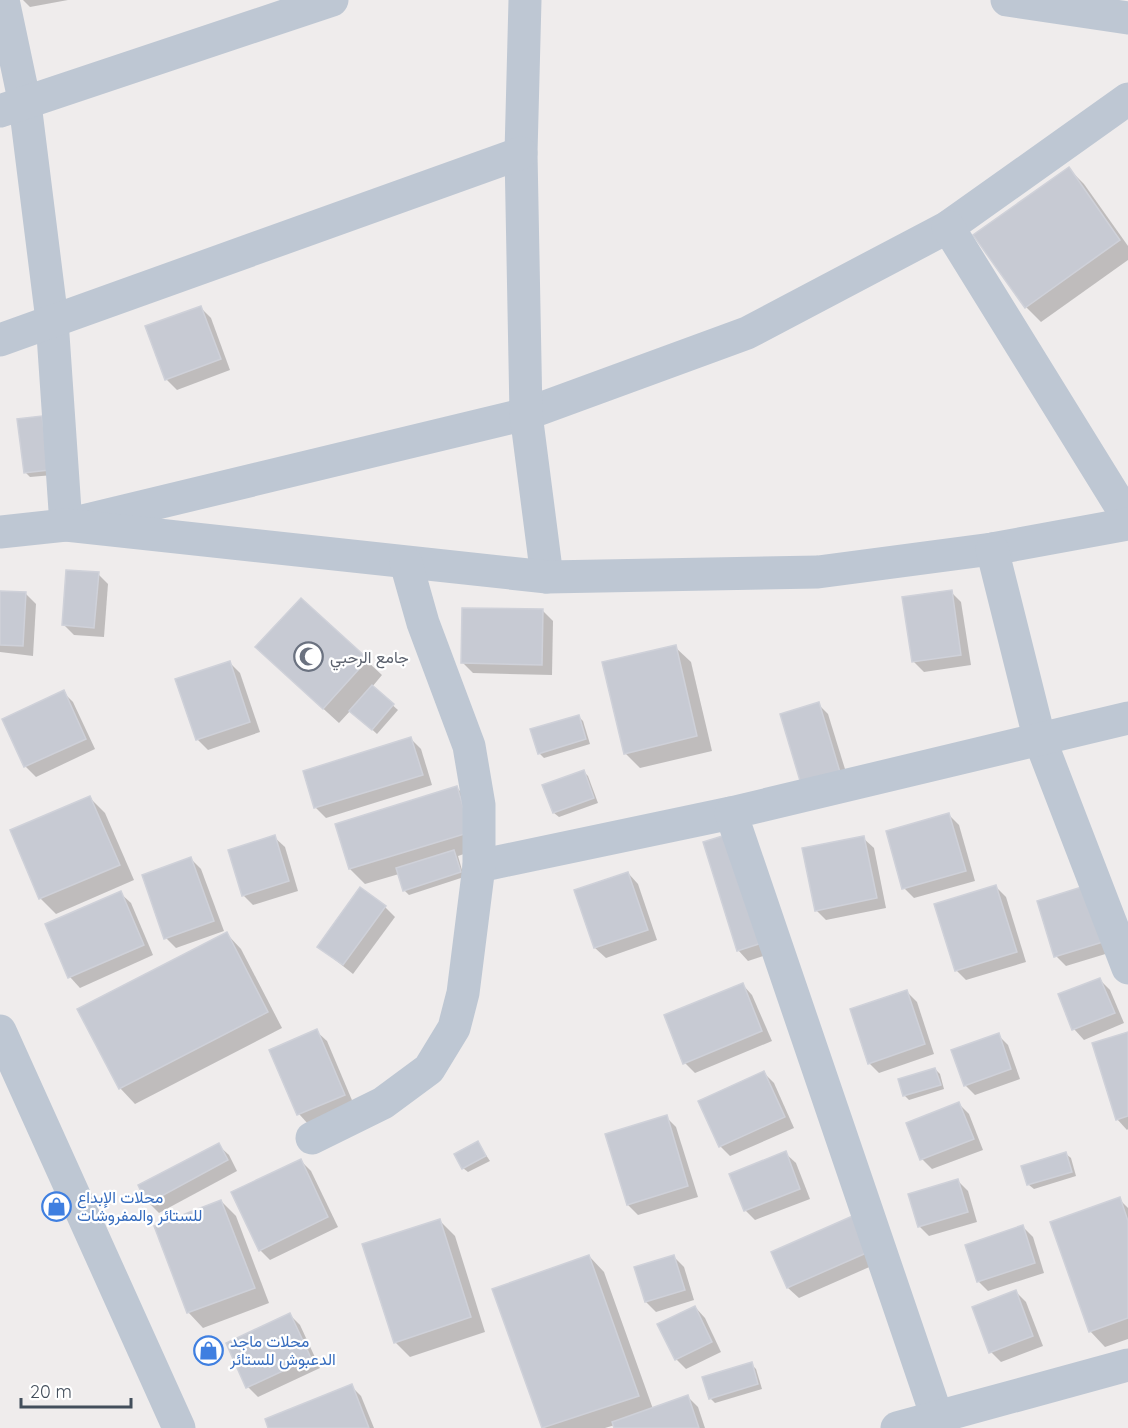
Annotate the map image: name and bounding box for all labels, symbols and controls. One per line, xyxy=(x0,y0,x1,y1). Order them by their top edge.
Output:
mosque icon: جامع الرحبي xyxy=(293,641,325,673)
place label: جامع الرحبي xyxy=(330,647,409,671)
place label: محلات الإبداع للستائر والمفروشات xyxy=(77,1187,202,1226)
shop icon: محلات الإبداع للستائر والمفروشات xyxy=(40,1190,72,1222)
place label: محلات ماجد الدعبوش للستائر xyxy=(229,1331,336,1370)
shop icon: محلات ماجد الدعبوش للستائر xyxy=(193,1334,225,1366)
scale bar xyxy=(21,1371,130,1409)
text: 20 m xyxy=(30,1380,72,1403)

